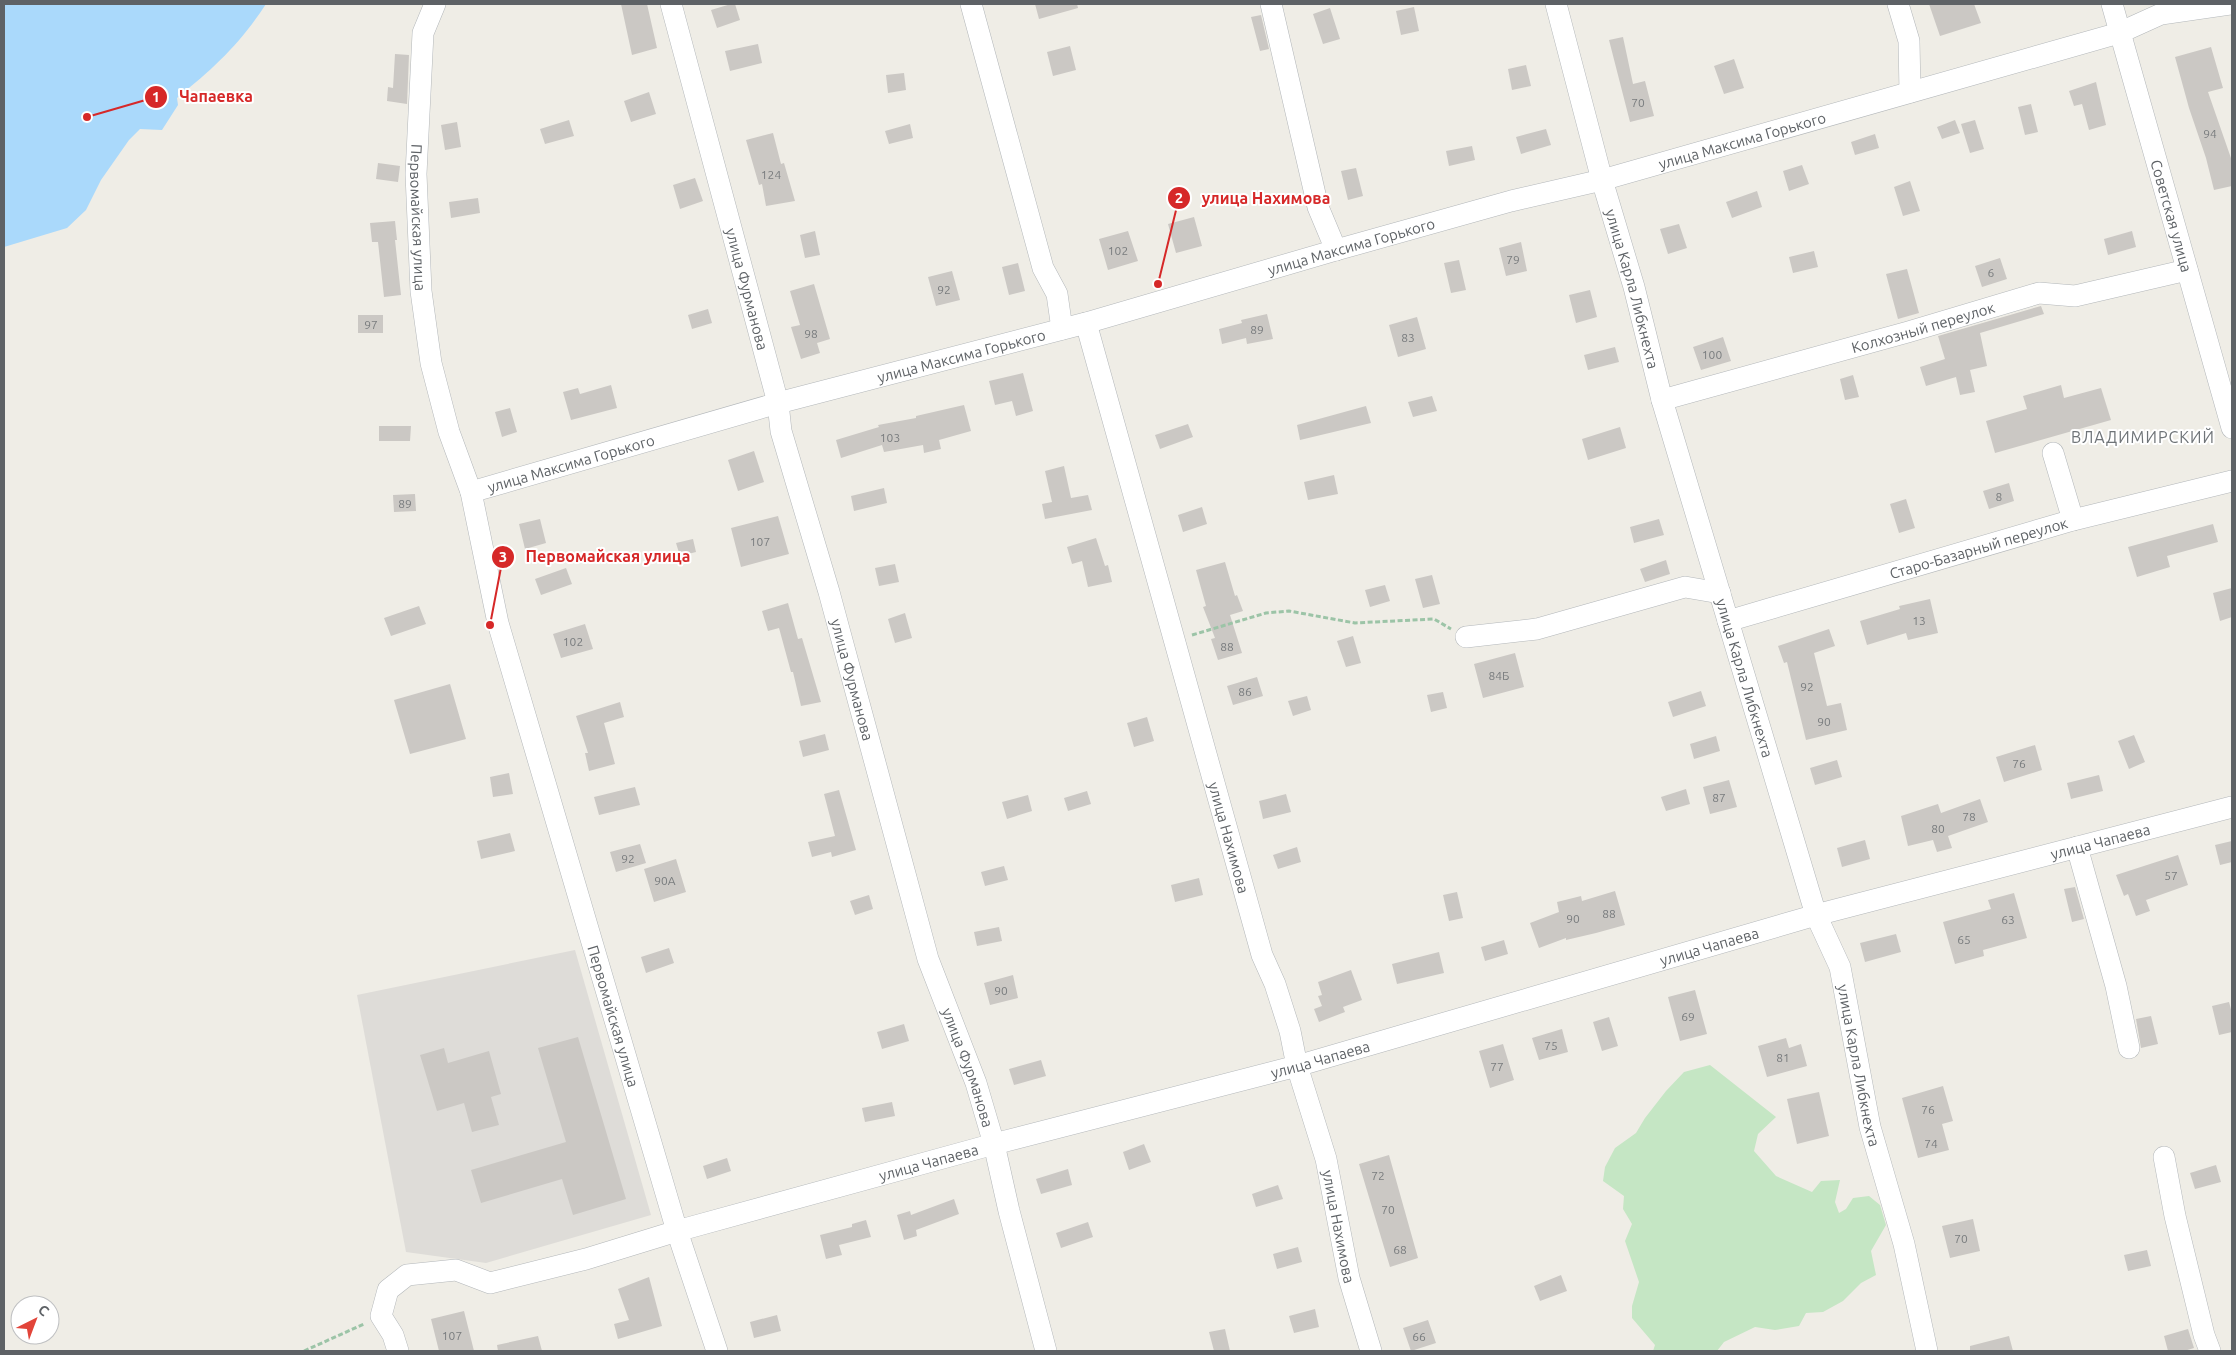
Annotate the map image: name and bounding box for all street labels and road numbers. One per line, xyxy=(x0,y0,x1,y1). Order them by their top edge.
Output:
street label: улица Максима Горького xyxy=(1656,108,1828,172)
street label: Первомайская улица xyxy=(407,144,429,291)
street label: Советская улица xyxy=(2148,157,2196,274)
street label: улица Карла Либкнехта xyxy=(1603,207,1662,370)
street label: улица Максима Горького xyxy=(1266,214,1437,278)
street label: улица Фурманова xyxy=(723,226,772,352)
street label: Колхозный переулок xyxy=(1849,298,1997,356)
street label: улица Максима Горького xyxy=(875,325,1047,385)
street label: улица Максима Горького xyxy=(485,431,656,495)
street label: Старо-Базарный переулок xyxy=(1887,513,2070,582)
street label: улица Карла Либкнехта xyxy=(1713,596,1777,759)
street label: улица Фурманова xyxy=(828,617,877,742)
street label: улица Нахимова xyxy=(1206,780,1253,895)
street label: улица Чапаева xyxy=(2049,820,2152,862)
street label: улица Чапаева xyxy=(1658,924,1761,969)
street label: Первомайская улица xyxy=(585,943,643,1089)
street label: улица Карла Либкнехта xyxy=(1835,983,1884,1148)
street label: улица Фурманова xyxy=(939,1005,997,1129)
street label: улица Чапаева xyxy=(1269,1037,1372,1081)
street label: улица Чапаева xyxy=(877,1140,980,1184)
street label: улица Нахимова xyxy=(1320,1168,1359,1285)

